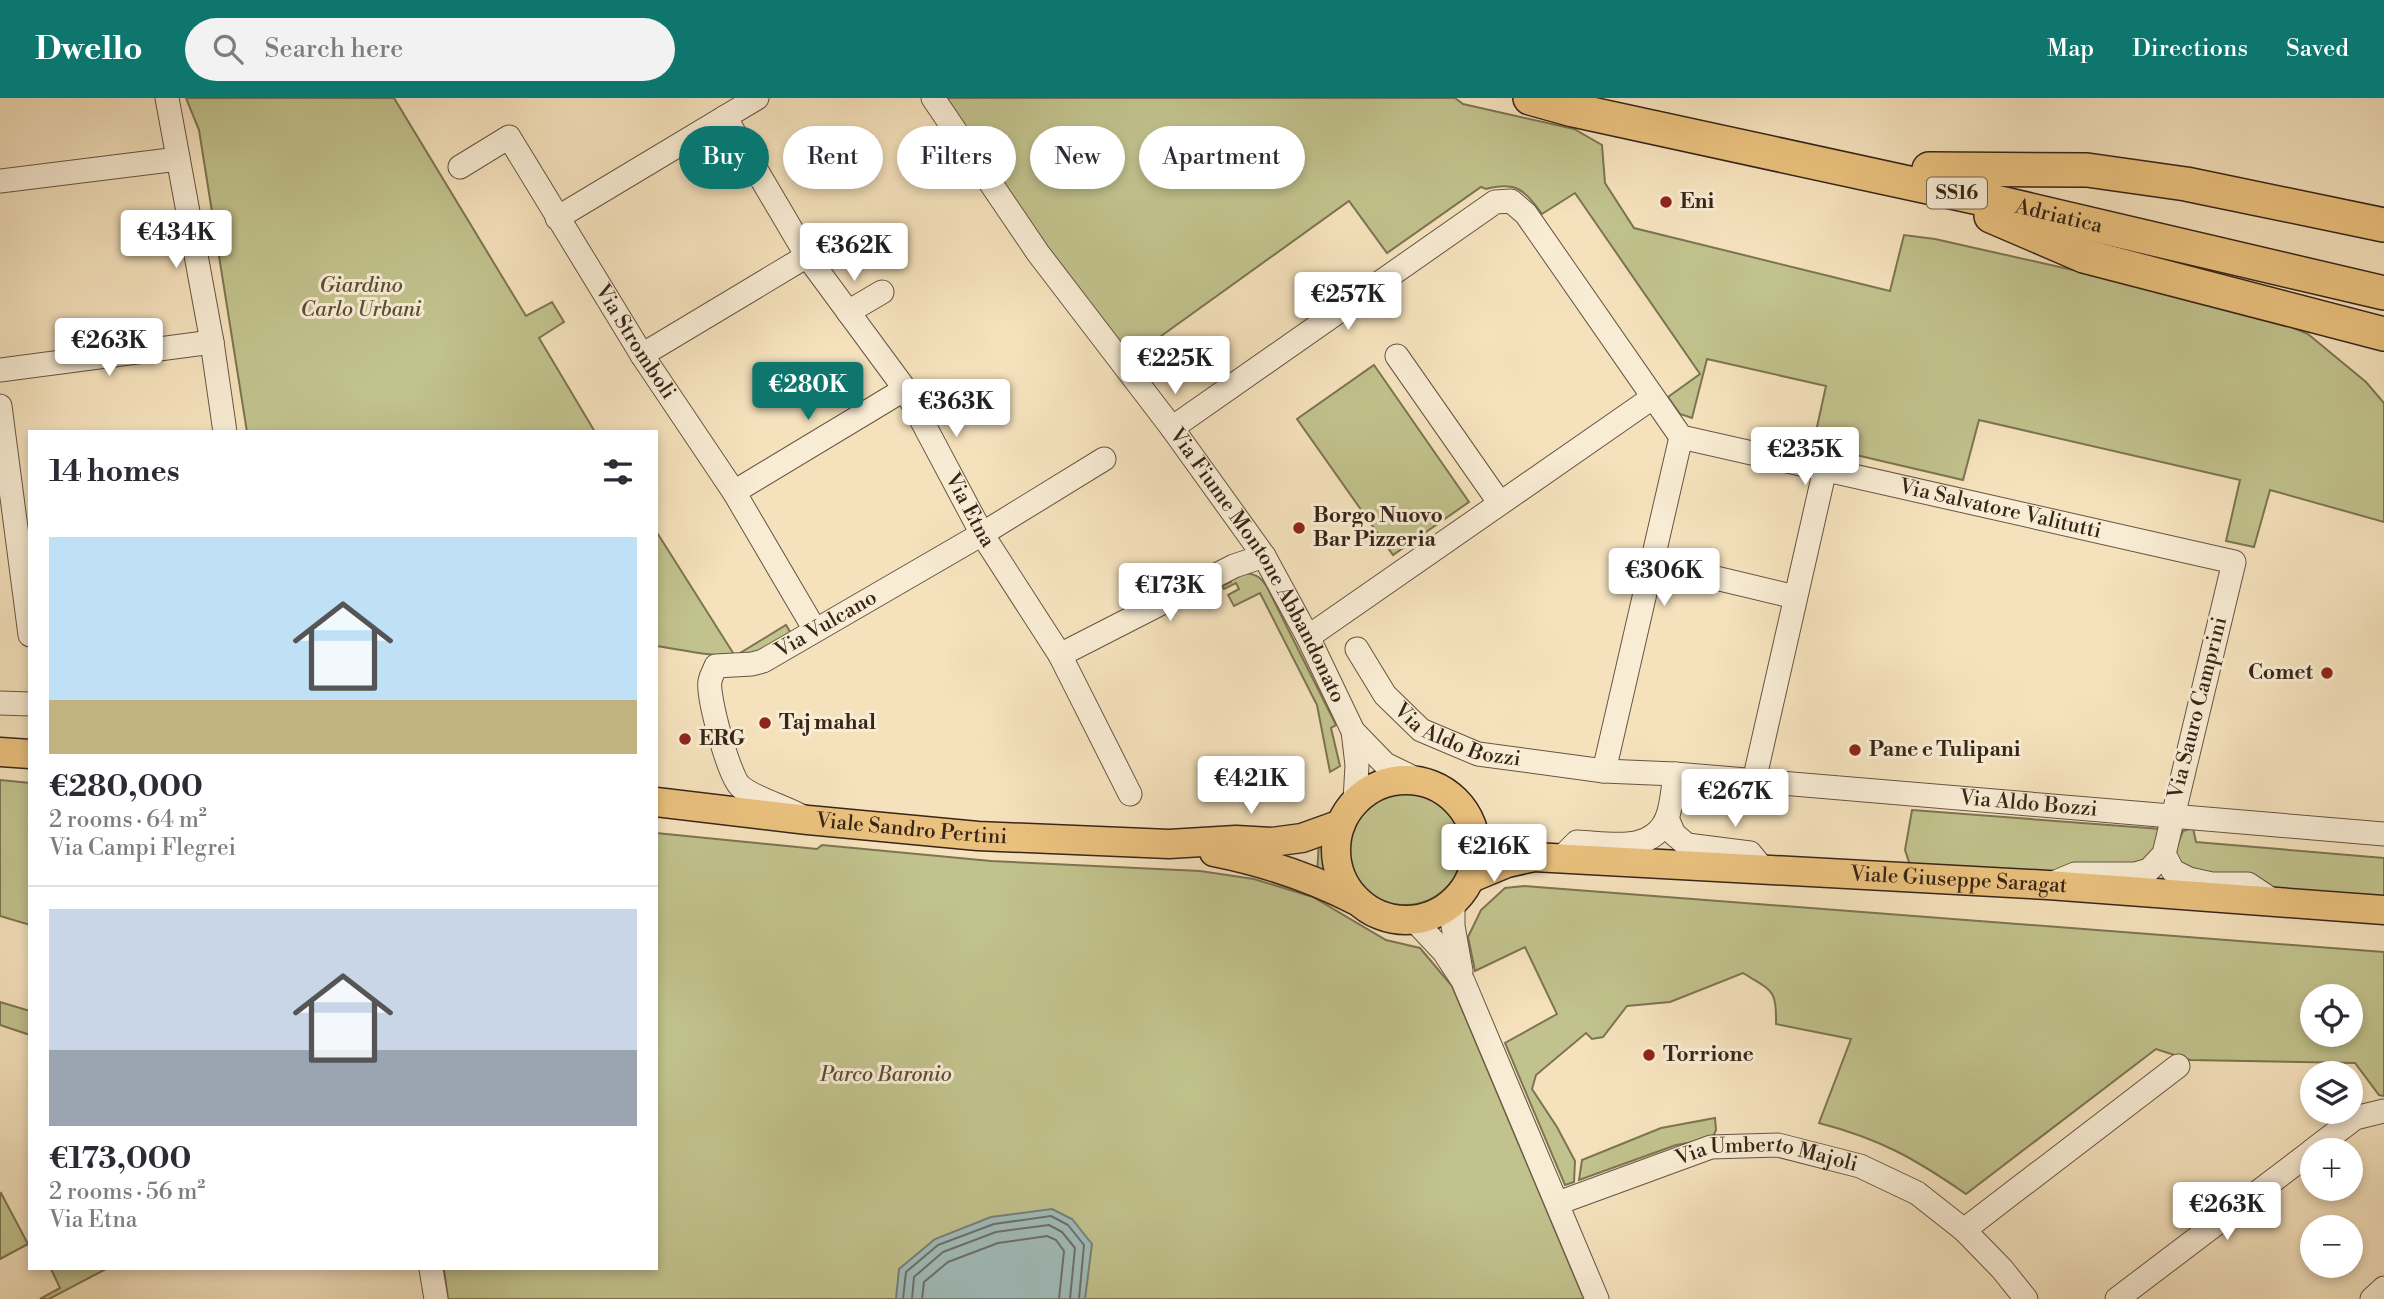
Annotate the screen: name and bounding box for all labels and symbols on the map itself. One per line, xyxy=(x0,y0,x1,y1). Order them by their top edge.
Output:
road number: SS16 xyxy=(1927,178,1987,208)
place label: Eni xyxy=(1680,189,1715,215)
marker: Eni xyxy=(1658,194,1674,210)
street label: Adriatica xyxy=(2012,194,2105,240)
pin: €434K xyxy=(127,211,225,270)
pin: €362K xyxy=(805,223,903,283)
pin: €257K xyxy=(1299,272,1397,332)
park label: Giardino Carlo Urbani xyxy=(301,273,422,323)
street label: Via Stromboli xyxy=(588,279,681,404)
pin: €263K xyxy=(60,318,158,378)
pin: €225K xyxy=(1126,336,1224,396)
pin: €280K xyxy=(759,362,857,422)
pin: €363K xyxy=(907,380,1005,439)
street label: Via Fiume Montone Abbandonato xyxy=(1163,422,1351,707)
pin: €235K xyxy=(1756,428,1854,487)
street label: Via Etna xyxy=(939,468,1001,553)
street label: Via Salvatore Valitutti xyxy=(1896,473,2104,545)
place label: Borgo Nuovo Bar Pizzeria xyxy=(1313,503,1443,553)
marker: Borgo Nuovo Bar Pizzeria xyxy=(1291,520,1307,536)
pin: €306K xyxy=(1615,548,1713,608)
pin: €173K xyxy=(1121,564,1219,623)
street label: Via Vulcano xyxy=(770,585,882,665)
street label: Via Sauro Camprini xyxy=(2163,614,2233,803)
place label: Comet xyxy=(2248,660,2314,686)
marker: Comet xyxy=(2319,665,2335,681)
street label: Via Aldo Bozzi xyxy=(1387,697,1523,773)
place label: Taj mahal xyxy=(779,710,876,736)
marker: Taj mahal xyxy=(757,715,773,731)
place label: ERG xyxy=(699,726,746,752)
marker: ERG xyxy=(677,731,693,747)
place label: Pane e Tulipani xyxy=(1869,737,2021,763)
marker: Pane e Tulipani xyxy=(1847,742,1863,758)
pin: €421K xyxy=(1202,756,1300,816)
pin: €267K xyxy=(1686,770,1784,829)
street label: Via Aldo Bozzi xyxy=(1958,785,2099,823)
street label: Viale Sandro Pertini xyxy=(814,808,1008,850)
pin: €216K xyxy=(1445,824,1543,884)
street label: Viale Giuseppe Saragat xyxy=(1849,861,2069,899)
place label: Torrione xyxy=(1663,1042,1754,1068)
marker: Torrione xyxy=(1641,1047,1657,1063)
park label: Parco Baronio xyxy=(819,1062,952,1088)
street label: Via Umberto Majoli xyxy=(1671,1132,1861,1178)
pin: €263K xyxy=(2178,1182,2276,1242)

